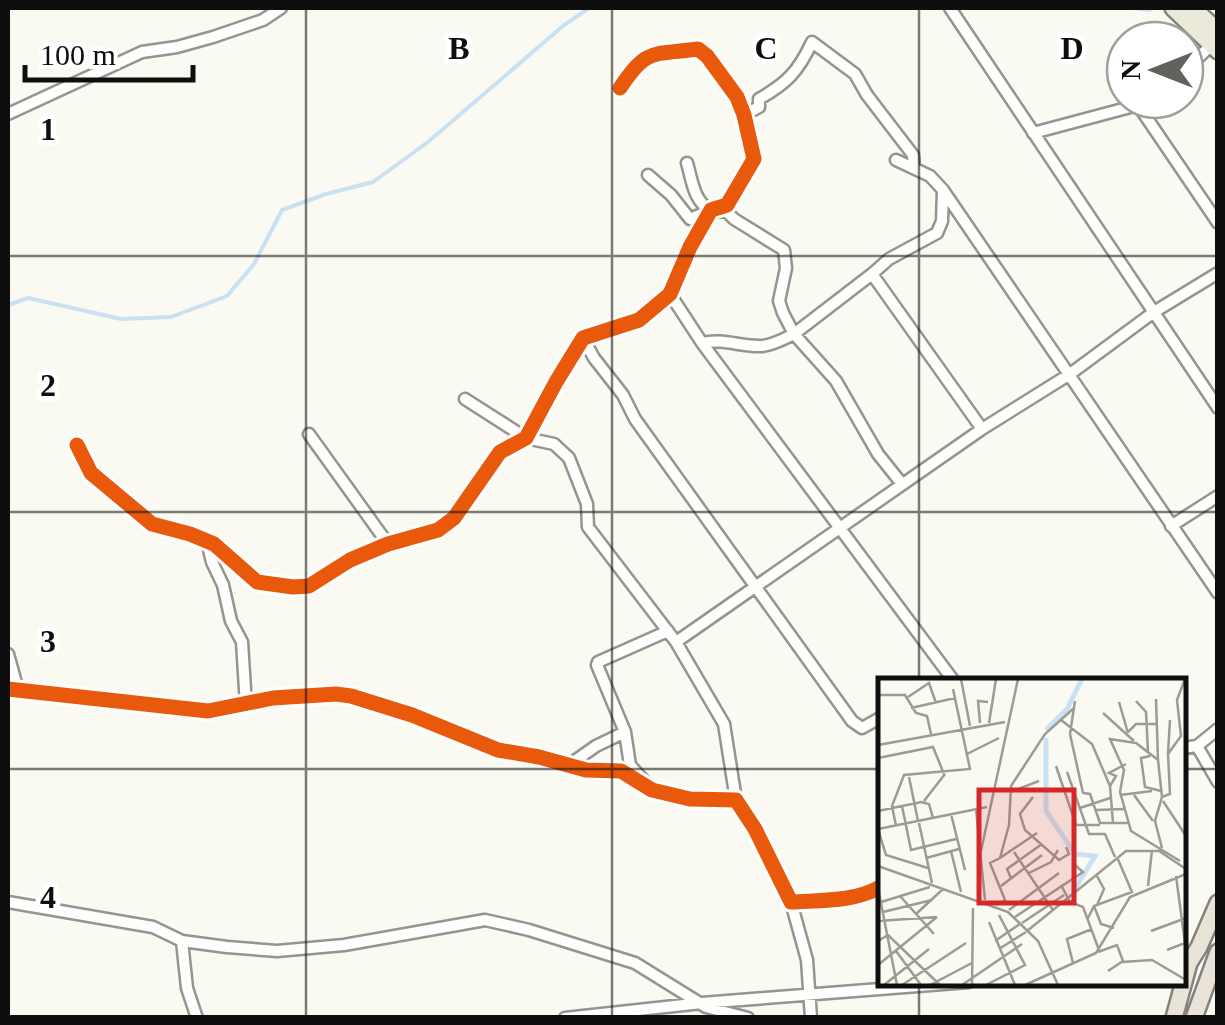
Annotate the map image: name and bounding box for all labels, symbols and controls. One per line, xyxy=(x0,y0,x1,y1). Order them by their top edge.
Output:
scale bar xyxy=(25,20,192,82)
north arrow xyxy=(1105,20,1205,120)
text: B xyxy=(448,30,470,66)
text: C xyxy=(754,30,778,66)
text: D xyxy=(1060,30,1084,66)
text: 100 m xyxy=(40,38,116,71)
text: N xyxy=(1115,60,1146,80)
text: 1 xyxy=(40,111,56,147)
text: 2 xyxy=(40,367,56,403)
text: 3 xyxy=(40,623,56,659)
inset map xyxy=(878,678,1185,985)
text: 4 xyxy=(40,879,56,915)

